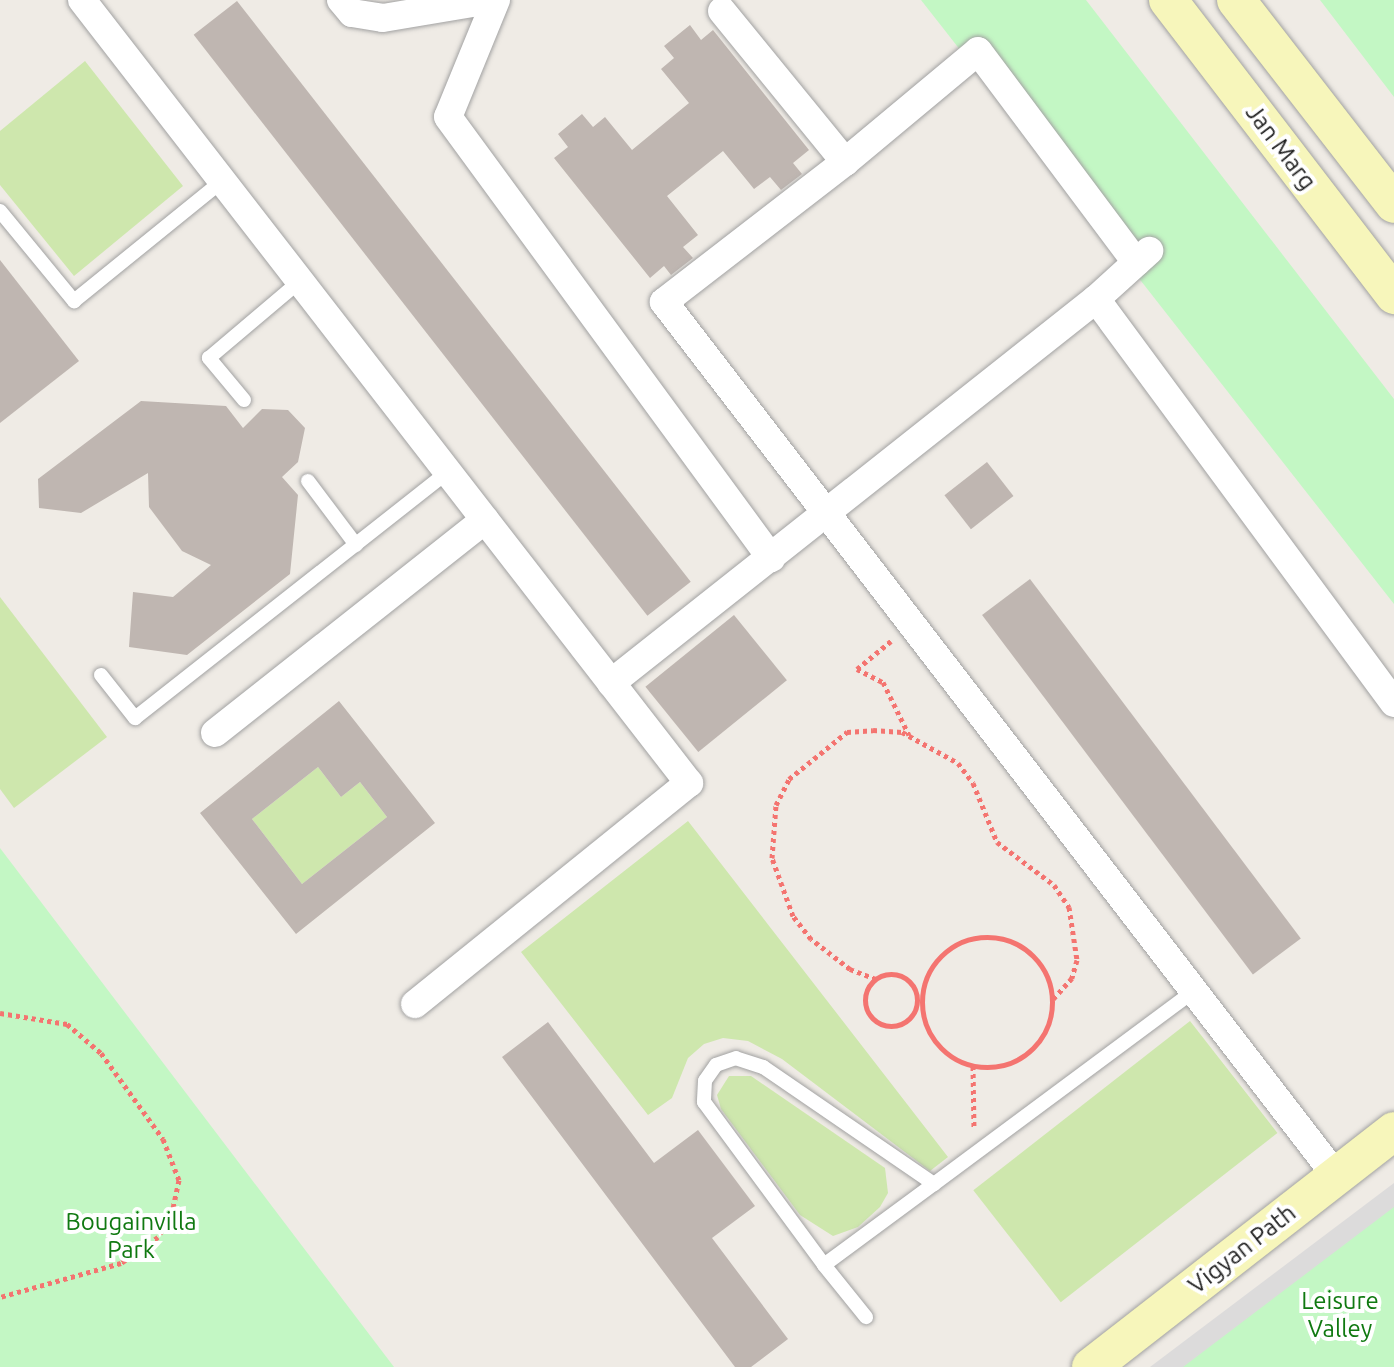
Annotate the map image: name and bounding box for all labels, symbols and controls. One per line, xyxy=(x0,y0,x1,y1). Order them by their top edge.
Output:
street label: Jan Marg xyxy=(1240,99,1322,195)
street label: Vigyan Path xyxy=(1183,1198,1301,1300)
park label: Bougainvilla Park xyxy=(65,1208,197,1264)
park label: Leisure Valley xyxy=(1301,1287,1379,1343)

